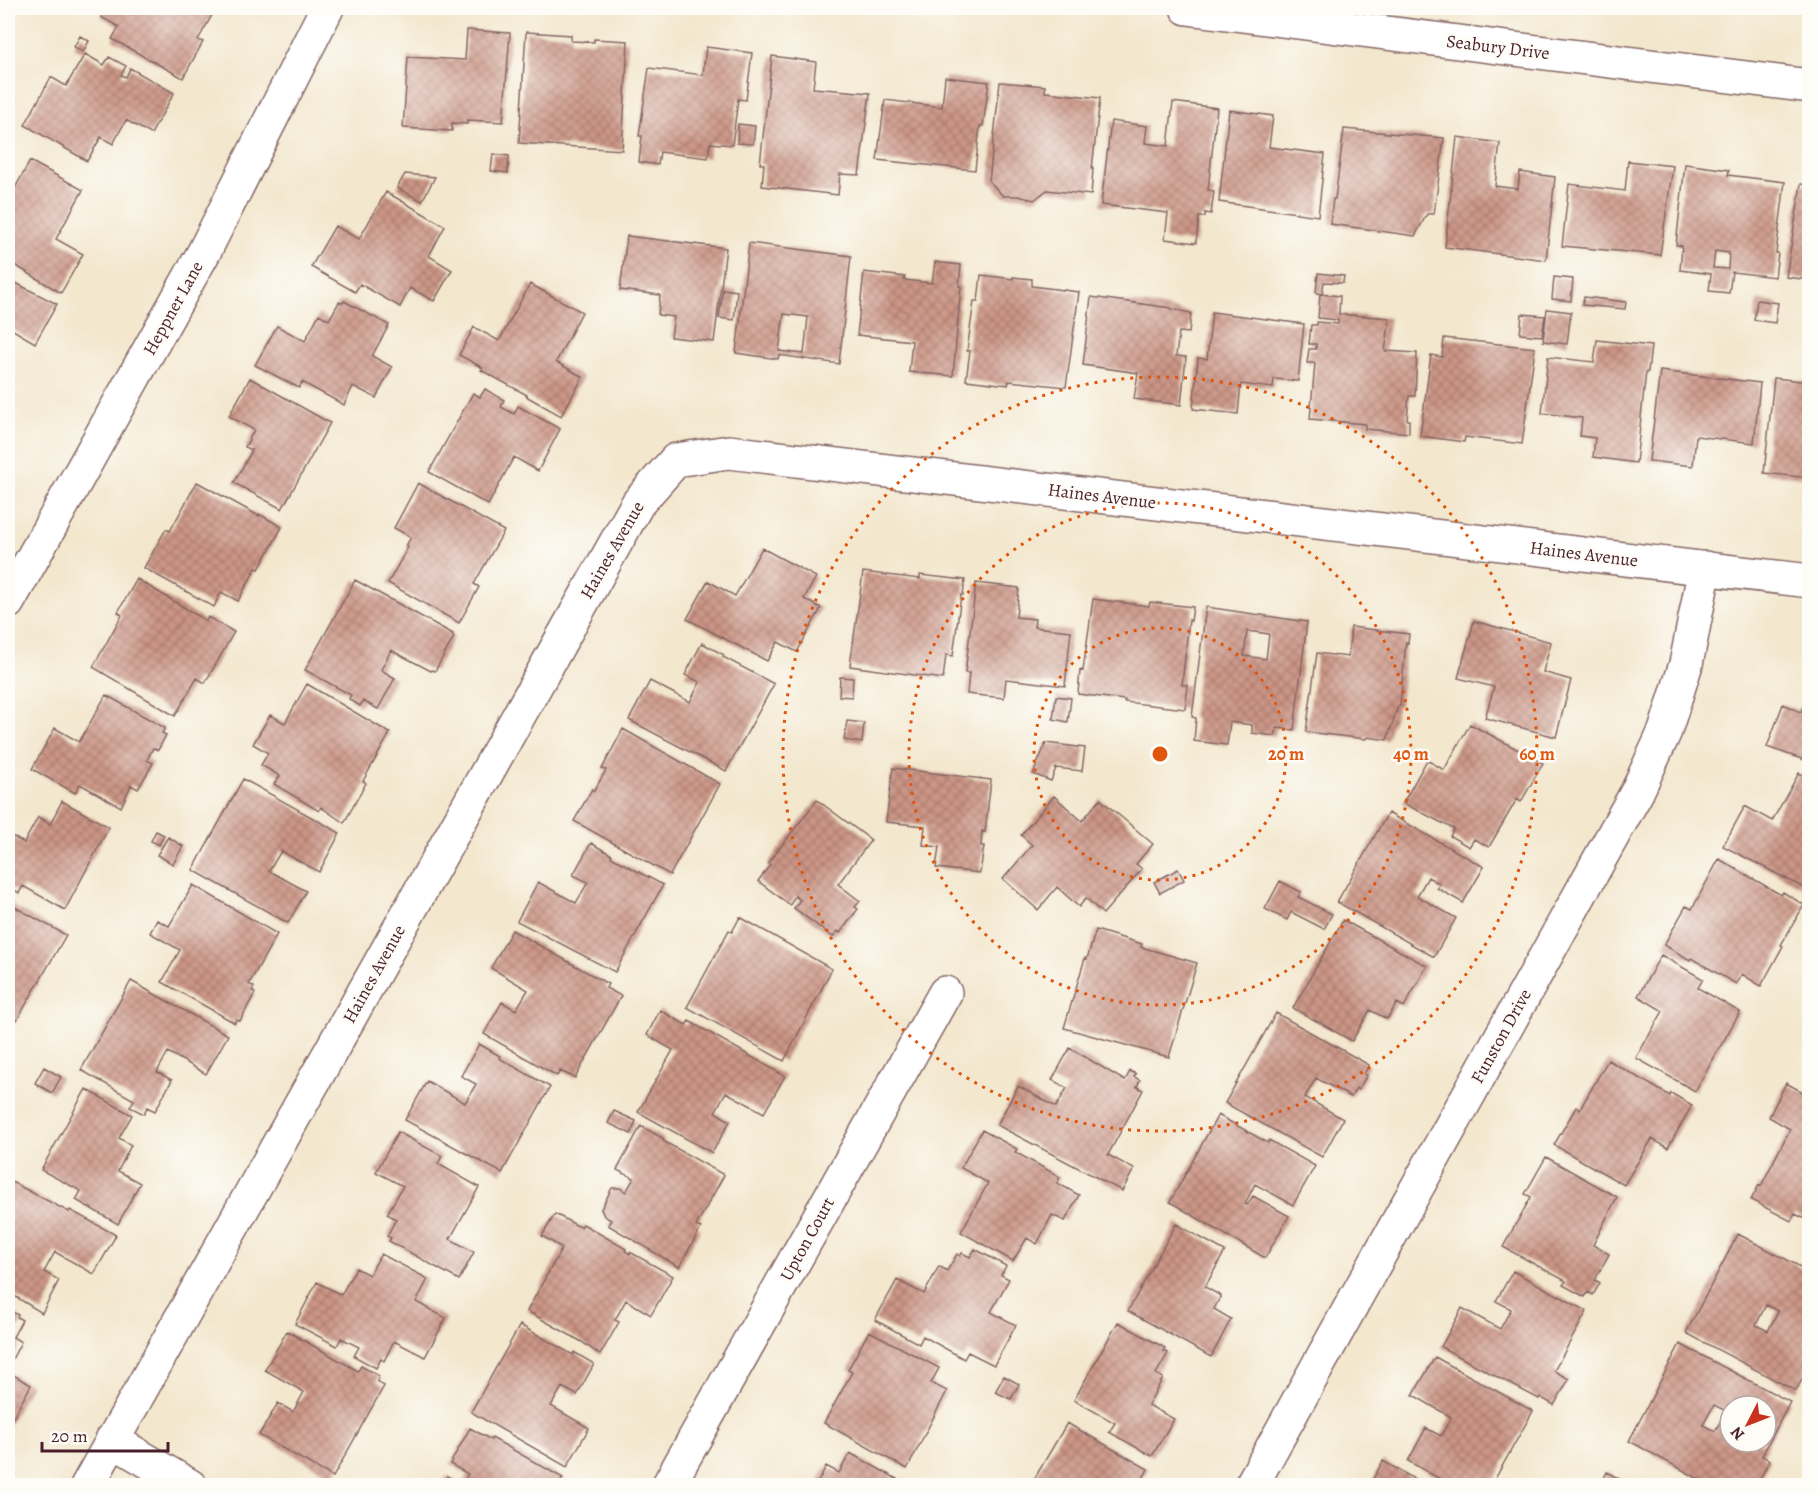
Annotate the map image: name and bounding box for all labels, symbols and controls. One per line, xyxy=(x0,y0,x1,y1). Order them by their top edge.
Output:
street label: Seabury Drive xyxy=(1445,29,1551,65)
street label: Heppner Lane xyxy=(137,257,209,359)
street label: Haines Avenue xyxy=(1046,477,1158,515)
street label: Haines Avenue xyxy=(574,497,650,603)
street label: Haines Avenue xyxy=(1528,535,1640,573)
text: 20 m xyxy=(1268,742,1304,766)
text: 40 m xyxy=(1393,742,1429,766)
text: 60 m xyxy=(1519,742,1555,766)
centre of rings xyxy=(1150,744,1170,764)
street label: Haines Avenue xyxy=(337,921,411,1027)
street label: Funston Drive xyxy=(1465,984,1537,1088)
street label: Upton Court xyxy=(774,1193,840,1285)
north arrow xyxy=(1718,1394,1778,1454)
scale bar xyxy=(42,1415,168,1453)
text: N xyxy=(1725,1421,1750,1445)
text: 20 m xyxy=(51,1424,88,1448)

